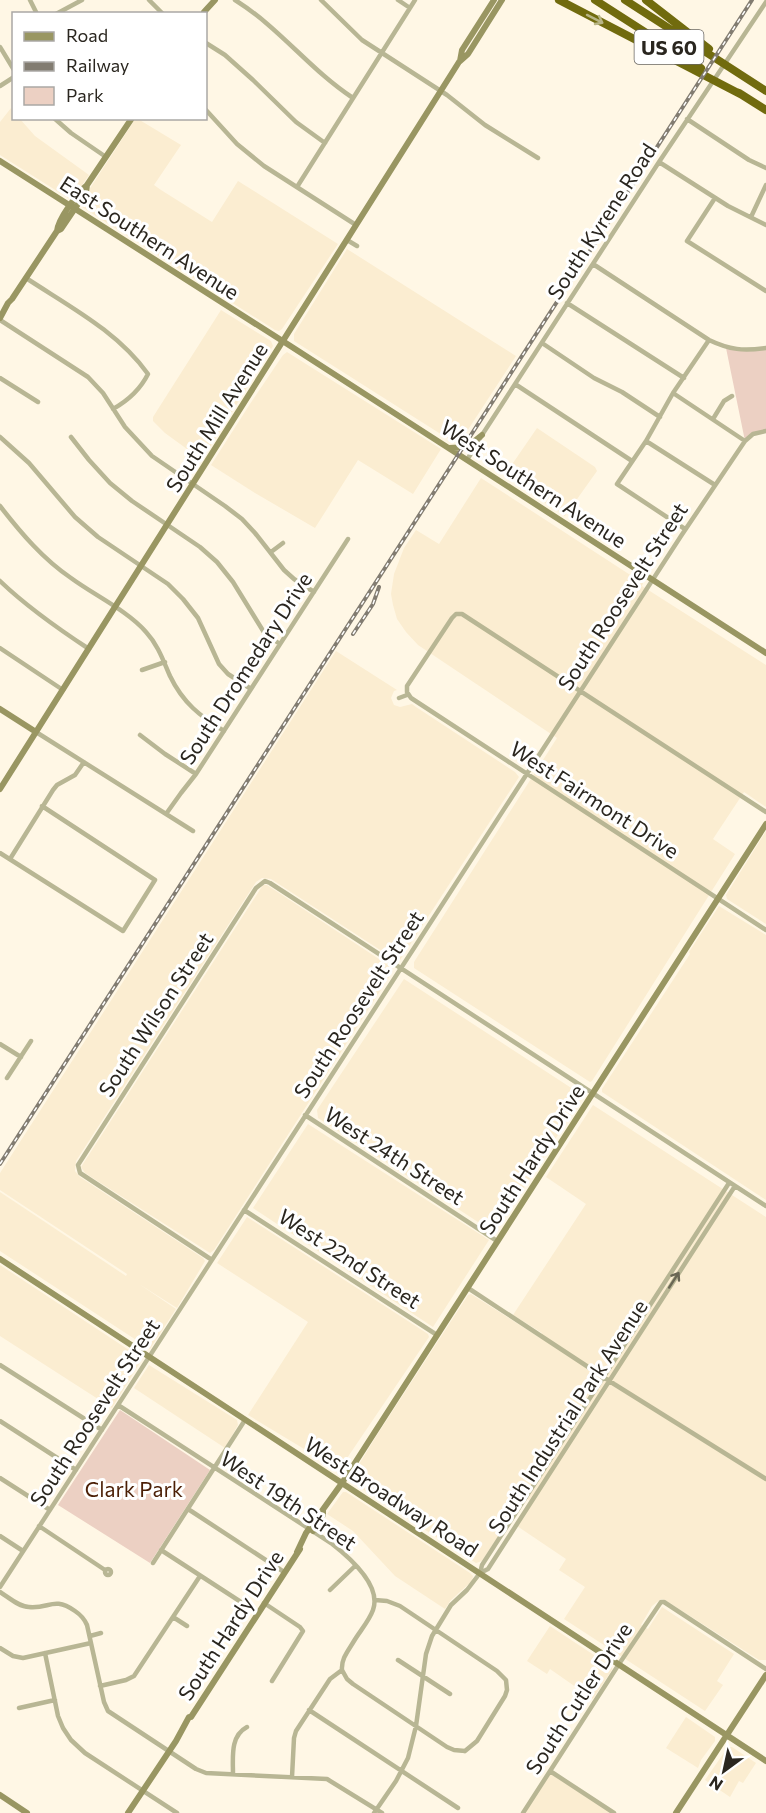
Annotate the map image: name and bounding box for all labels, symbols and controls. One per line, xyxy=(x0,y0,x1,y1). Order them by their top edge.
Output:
legend xyxy=(12,12,207,120)
one-way arrow xyxy=(586,13,603,25)
text: Road xyxy=(66,24,108,46)
road number: US 60 xyxy=(634,30,704,64)
text: Railway xyxy=(66,54,129,76)
text: Park xyxy=(66,84,104,106)
street label: South Kyrene Road xyxy=(541,138,661,304)
street label: East Southern Avenue xyxy=(56,170,244,304)
street label: South Mill Avenue xyxy=(160,338,272,496)
street label: West Southern Avenue xyxy=(437,414,631,552)
street label: South Roosevelt Street xyxy=(552,497,692,695)
street label: South Dromedary Drive xyxy=(174,567,316,769)
street label: West Fairmont Drive xyxy=(506,735,684,863)
street label: South Roosevelt Street xyxy=(288,905,428,1103)
street label: South Wilson Street xyxy=(93,927,217,1101)
street label: South Hardy Drive xyxy=(473,1079,589,1239)
street label: West 24th Street xyxy=(321,1101,469,1209)
street label: West 22nd Street xyxy=(274,1203,426,1313)
one-way arrow xyxy=(669,1272,681,1289)
street label: South Industrial Park Avenue xyxy=(482,1295,652,1537)
street label: South Roosevelt Street xyxy=(24,1313,164,1511)
street label: West Broadway Road xyxy=(301,1431,483,1561)
street label: West 19th Street xyxy=(216,1445,362,1555)
park label: Clark Park xyxy=(85,1476,183,1501)
street label: South Hardy Drive xyxy=(172,1545,288,1705)
street label: South Cutler Drive xyxy=(520,1618,636,1778)
north arrow xyxy=(694,1741,754,1801)
text: N xyxy=(705,1773,726,1795)

